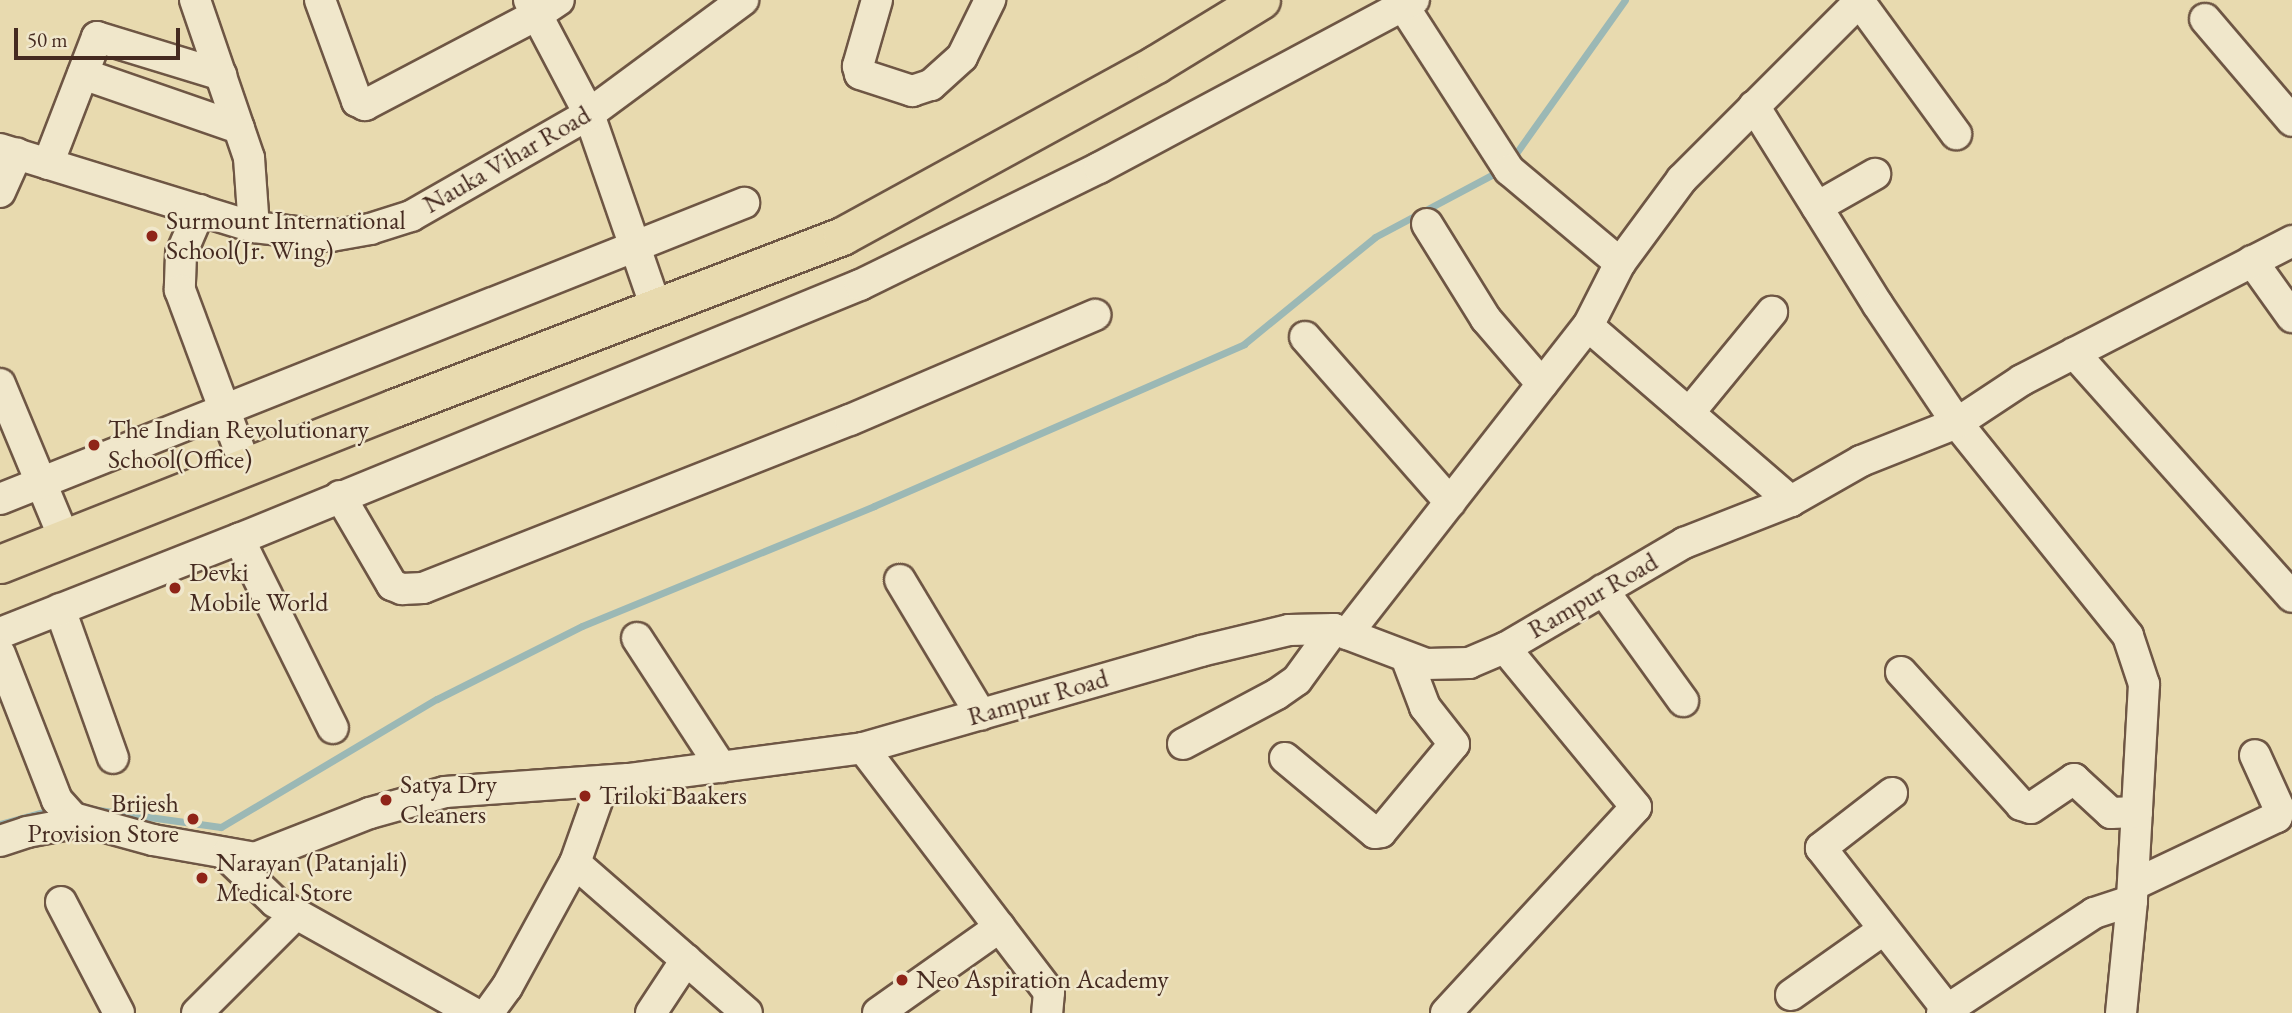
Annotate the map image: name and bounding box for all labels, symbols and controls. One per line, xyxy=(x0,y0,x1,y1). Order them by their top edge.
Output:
scale bar xyxy=(18,14,184,58)
text: 50 m xyxy=(27,26,68,53)
street label: Nauka Vihar Road xyxy=(418,100,596,220)
place label: Surmount International School(Jr. Wing) xyxy=(166,205,406,266)
marker: Surmount International School(Jr. Wing) xyxy=(144,228,160,244)
place label: The Indian Revolutionary School(Office) xyxy=(108,414,369,476)
marker: The Indian Revolutionary School(Office) xyxy=(86,437,102,453)
street label: Rampur Road xyxy=(1523,546,1663,646)
place label: Devki Mobile World xyxy=(189,557,328,618)
marker: Devki Mobile World xyxy=(167,580,183,596)
street label: Rampur Road xyxy=(964,663,1112,733)
place label: Satya Dry Cleaners xyxy=(400,769,497,830)
place label: Triloki Baakers xyxy=(599,780,747,812)
place label: Brijesh Provision Store xyxy=(27,788,179,850)
marker: Triloki Baakers xyxy=(577,788,593,804)
marker: Satya Dry Cleaners xyxy=(378,792,394,808)
marker: Brijesh Provision Store xyxy=(185,811,201,827)
place label: Narayan (Patanjali) Medical Store xyxy=(216,847,407,908)
marker: Narayan (Patanjali) Medical Store xyxy=(194,870,210,886)
place label: Neo Aspiration Academy xyxy=(916,964,1169,996)
marker: Neo Aspiration Academy xyxy=(894,972,910,988)

